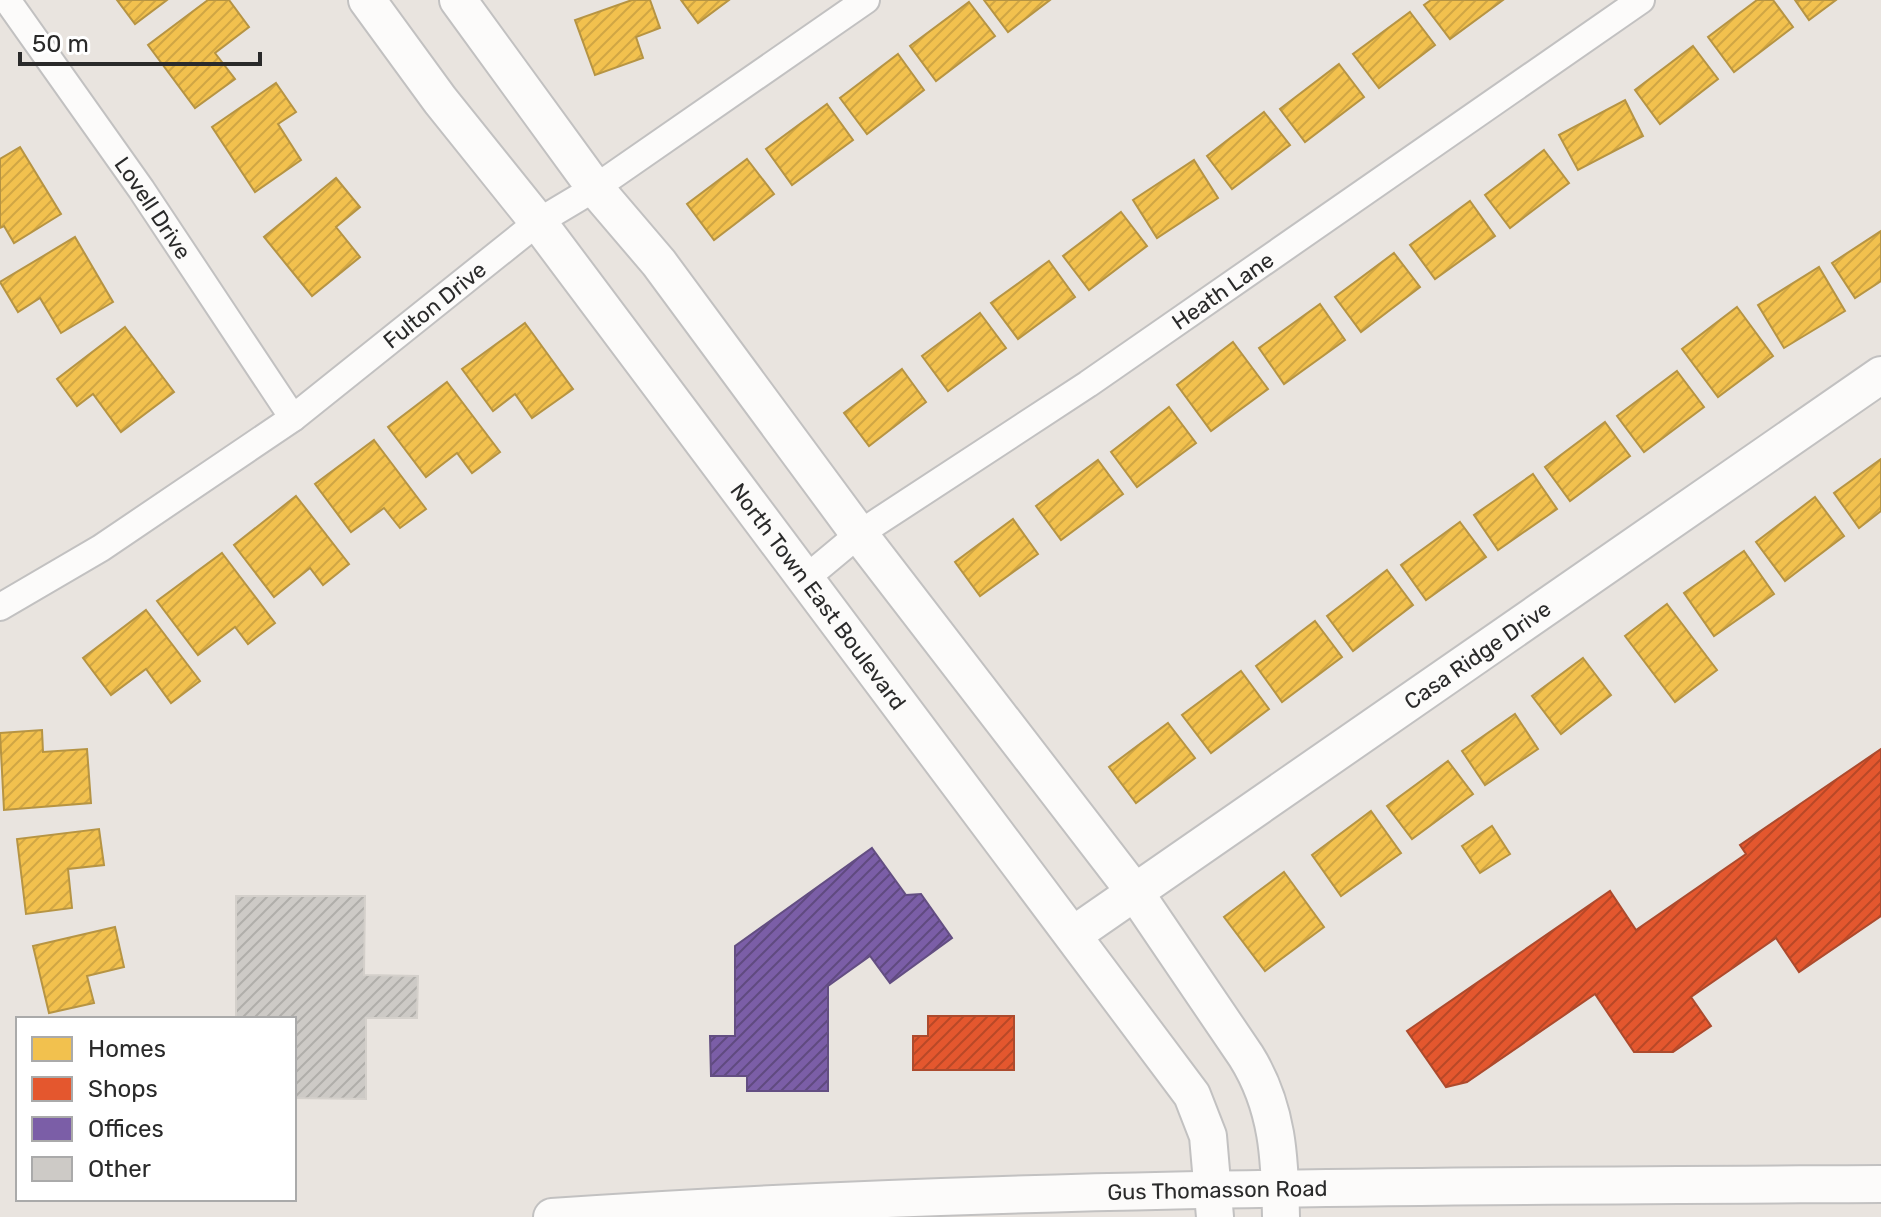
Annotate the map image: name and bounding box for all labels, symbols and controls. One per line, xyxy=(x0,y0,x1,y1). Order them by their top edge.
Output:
scale bar xyxy=(20,16,260,66)
text: 50 m xyxy=(32,30,89,58)
street label: Lovell Drive xyxy=(109,151,197,264)
street label: Heath Lane xyxy=(1167,246,1279,335)
street label: Fulton Drive xyxy=(378,255,491,354)
street label: North Town East Boulevard xyxy=(725,478,912,715)
street label: Casa Ridge Drive xyxy=(1399,595,1556,715)
legend xyxy=(16,1017,296,1201)
text: Homes xyxy=(88,1035,166,1063)
text: Shops xyxy=(88,1075,158,1103)
text: Offices xyxy=(88,1115,164,1143)
text: Other xyxy=(88,1155,151,1183)
street label: Gus Thomasson Road xyxy=(1107,1174,1328,1205)

